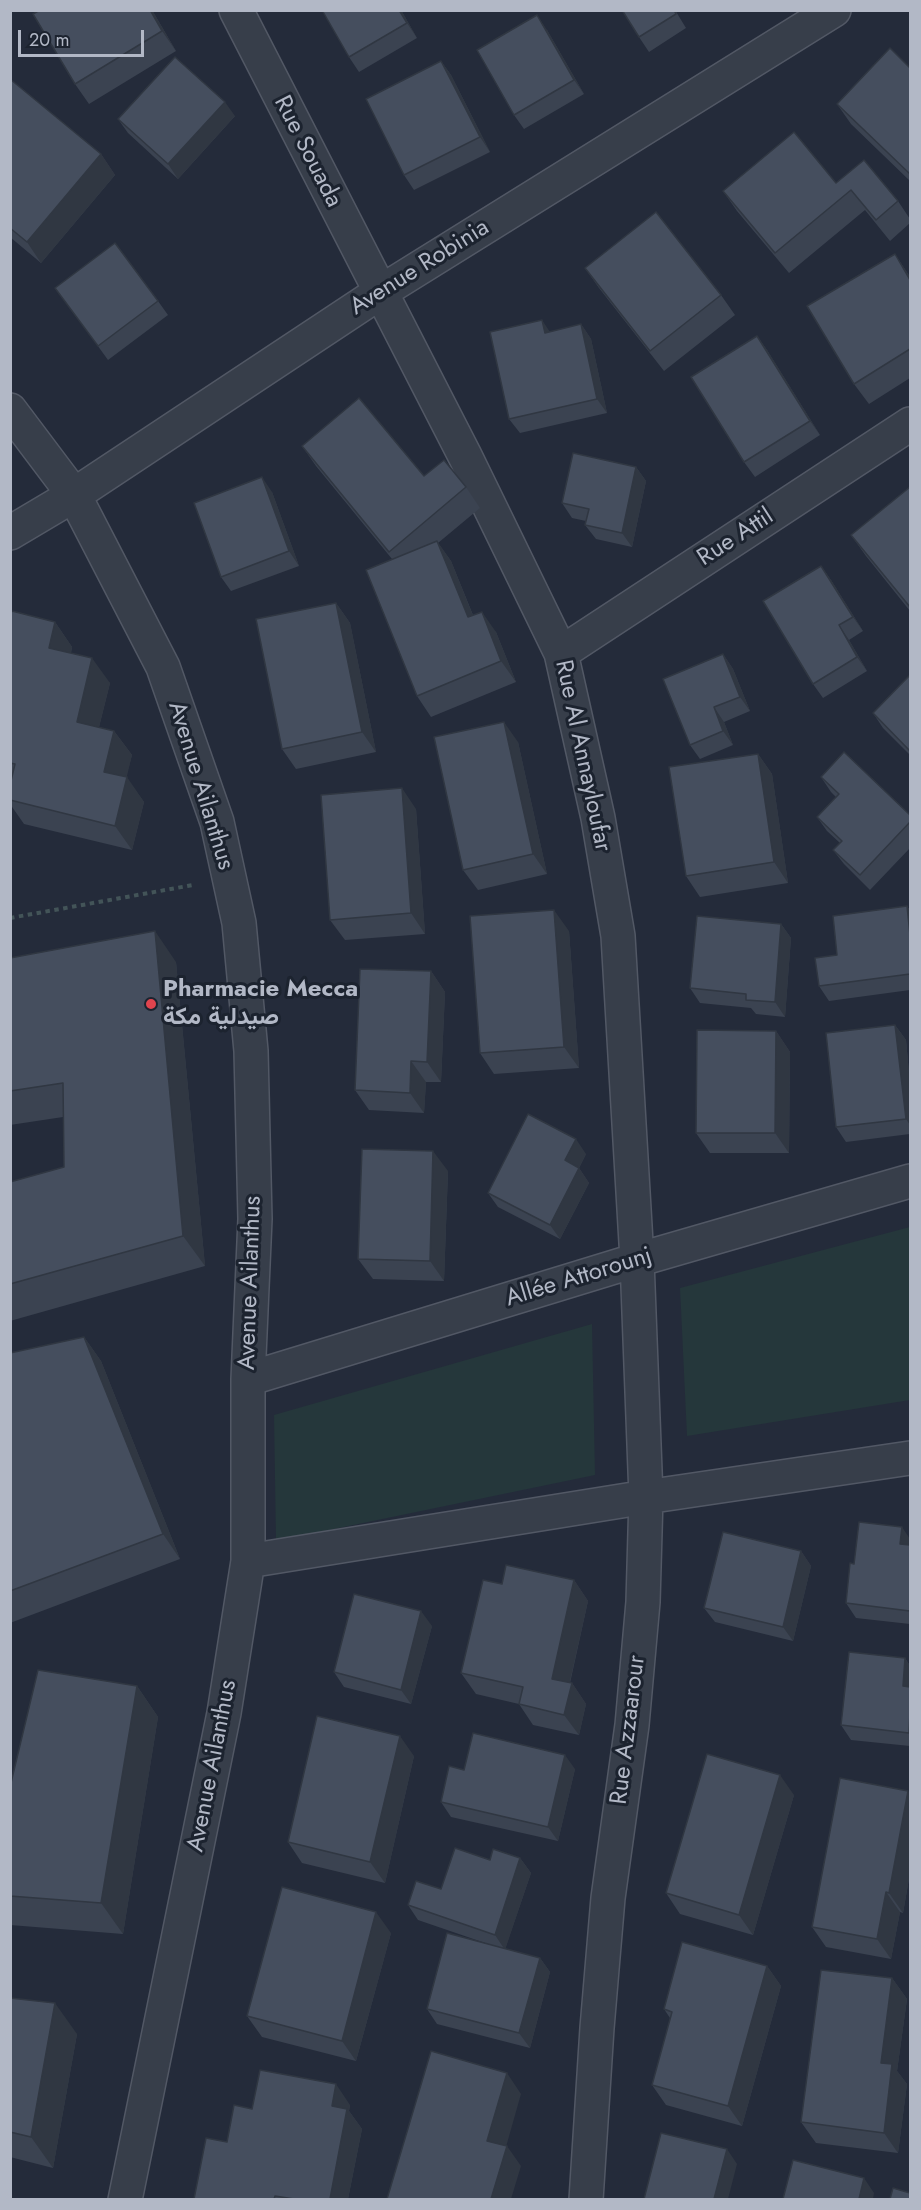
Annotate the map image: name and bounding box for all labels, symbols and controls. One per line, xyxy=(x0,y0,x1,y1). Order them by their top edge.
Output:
scale bar xyxy=(21,18,147,56)
text: 20 m xyxy=(29,27,69,53)
street label: Rue Souada xyxy=(267,91,347,213)
street label: Avenue Robinia xyxy=(345,214,495,322)
street label: Rue Attil xyxy=(693,503,779,573)
street label: Rue Al Annayloufar xyxy=(548,658,616,854)
street label: Avenue Ailanthus xyxy=(161,698,239,874)
place label: Pharmacie Mecca صيدلية مكة xyxy=(163,976,358,1032)
marker: Pharmacie Mecca صيدلية مكة xyxy=(144,997,158,1011)
street label: Avenue Ailanthus xyxy=(234,1195,268,1371)
street label: Allée Attorounj xyxy=(502,1242,656,1314)
street label: Rue Azzaarour xyxy=(606,1654,652,1806)
street label: Avenue Ailanthus xyxy=(182,1678,244,1854)

